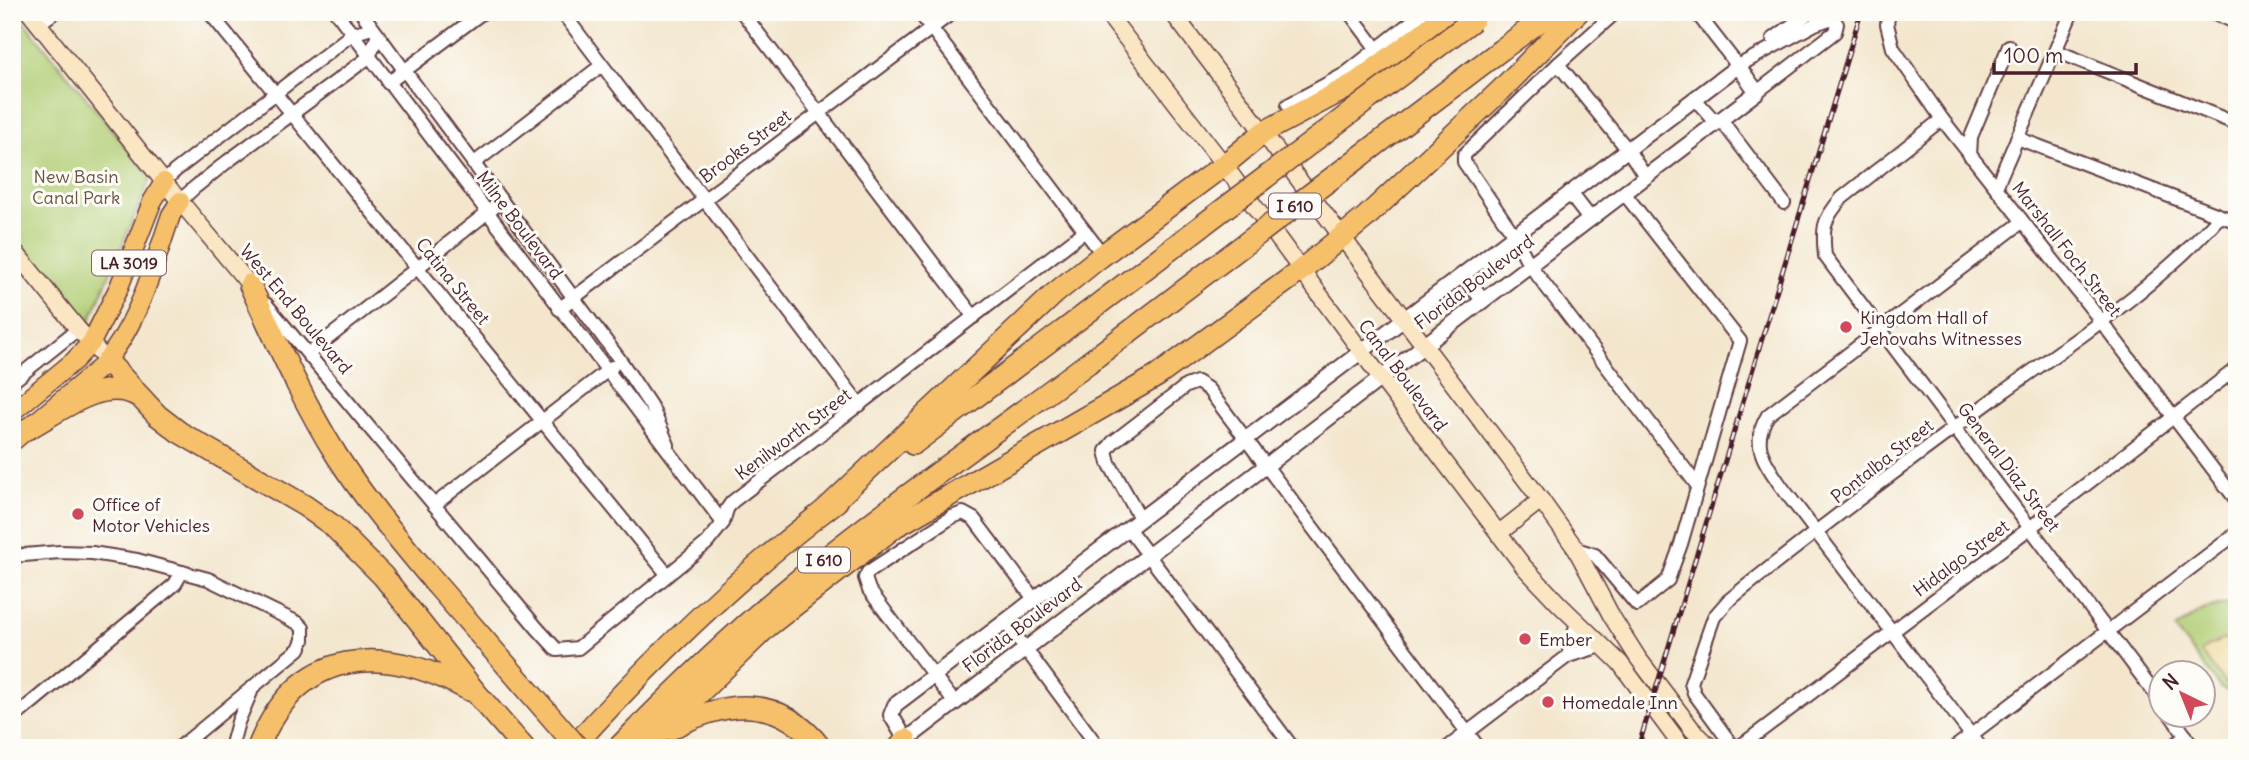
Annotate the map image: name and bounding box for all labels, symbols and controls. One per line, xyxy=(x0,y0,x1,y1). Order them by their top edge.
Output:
scale bar xyxy=(1994,32,2135,76)
text: 100 m xyxy=(2004,42,2063,69)
street label: Brooks Street xyxy=(695,104,795,188)
park label: New Basin Canal Park xyxy=(32,165,120,209)
street label: Milne Boulevard xyxy=(472,166,568,284)
street label: Marshall Foch Street xyxy=(2007,177,2127,321)
road number: I 610 xyxy=(1269,194,1321,218)
street label: Florida Boulevard xyxy=(1410,229,1539,334)
street label: Catina Street xyxy=(411,233,495,329)
street label: West End Boulevard xyxy=(235,239,357,379)
road number: LA 3019 xyxy=(92,250,166,276)
place label: Kingdom Hall of Jehovahs Witnesses xyxy=(1860,306,2022,350)
street label: Canal Boulevard xyxy=(1354,315,1453,436)
marker: Kingdom Hall of Jehovahs Witnesses xyxy=(1838,319,1854,335)
street label: Kenilworth Street xyxy=(730,383,856,485)
street label: General Diaz Street xyxy=(1953,398,2065,536)
street label: Pontalba Street xyxy=(1826,414,1938,508)
place label: Office of Motor Vehicles xyxy=(92,493,210,537)
marker: Office of Motor Vehicles xyxy=(70,506,86,522)
street label: Hidalgo Street xyxy=(1908,514,2014,602)
road number: I 610 xyxy=(798,548,850,572)
street label: Florida Boulevard xyxy=(958,572,1087,677)
place label: Ember xyxy=(1539,628,1593,651)
marker: Ember xyxy=(1517,631,1533,647)
north arrow xyxy=(2148,658,2218,728)
text: N xyxy=(2157,668,2183,695)
place label: Homedale Inn xyxy=(1562,691,1678,714)
marker: Homedale Inn xyxy=(1540,694,1556,710)

